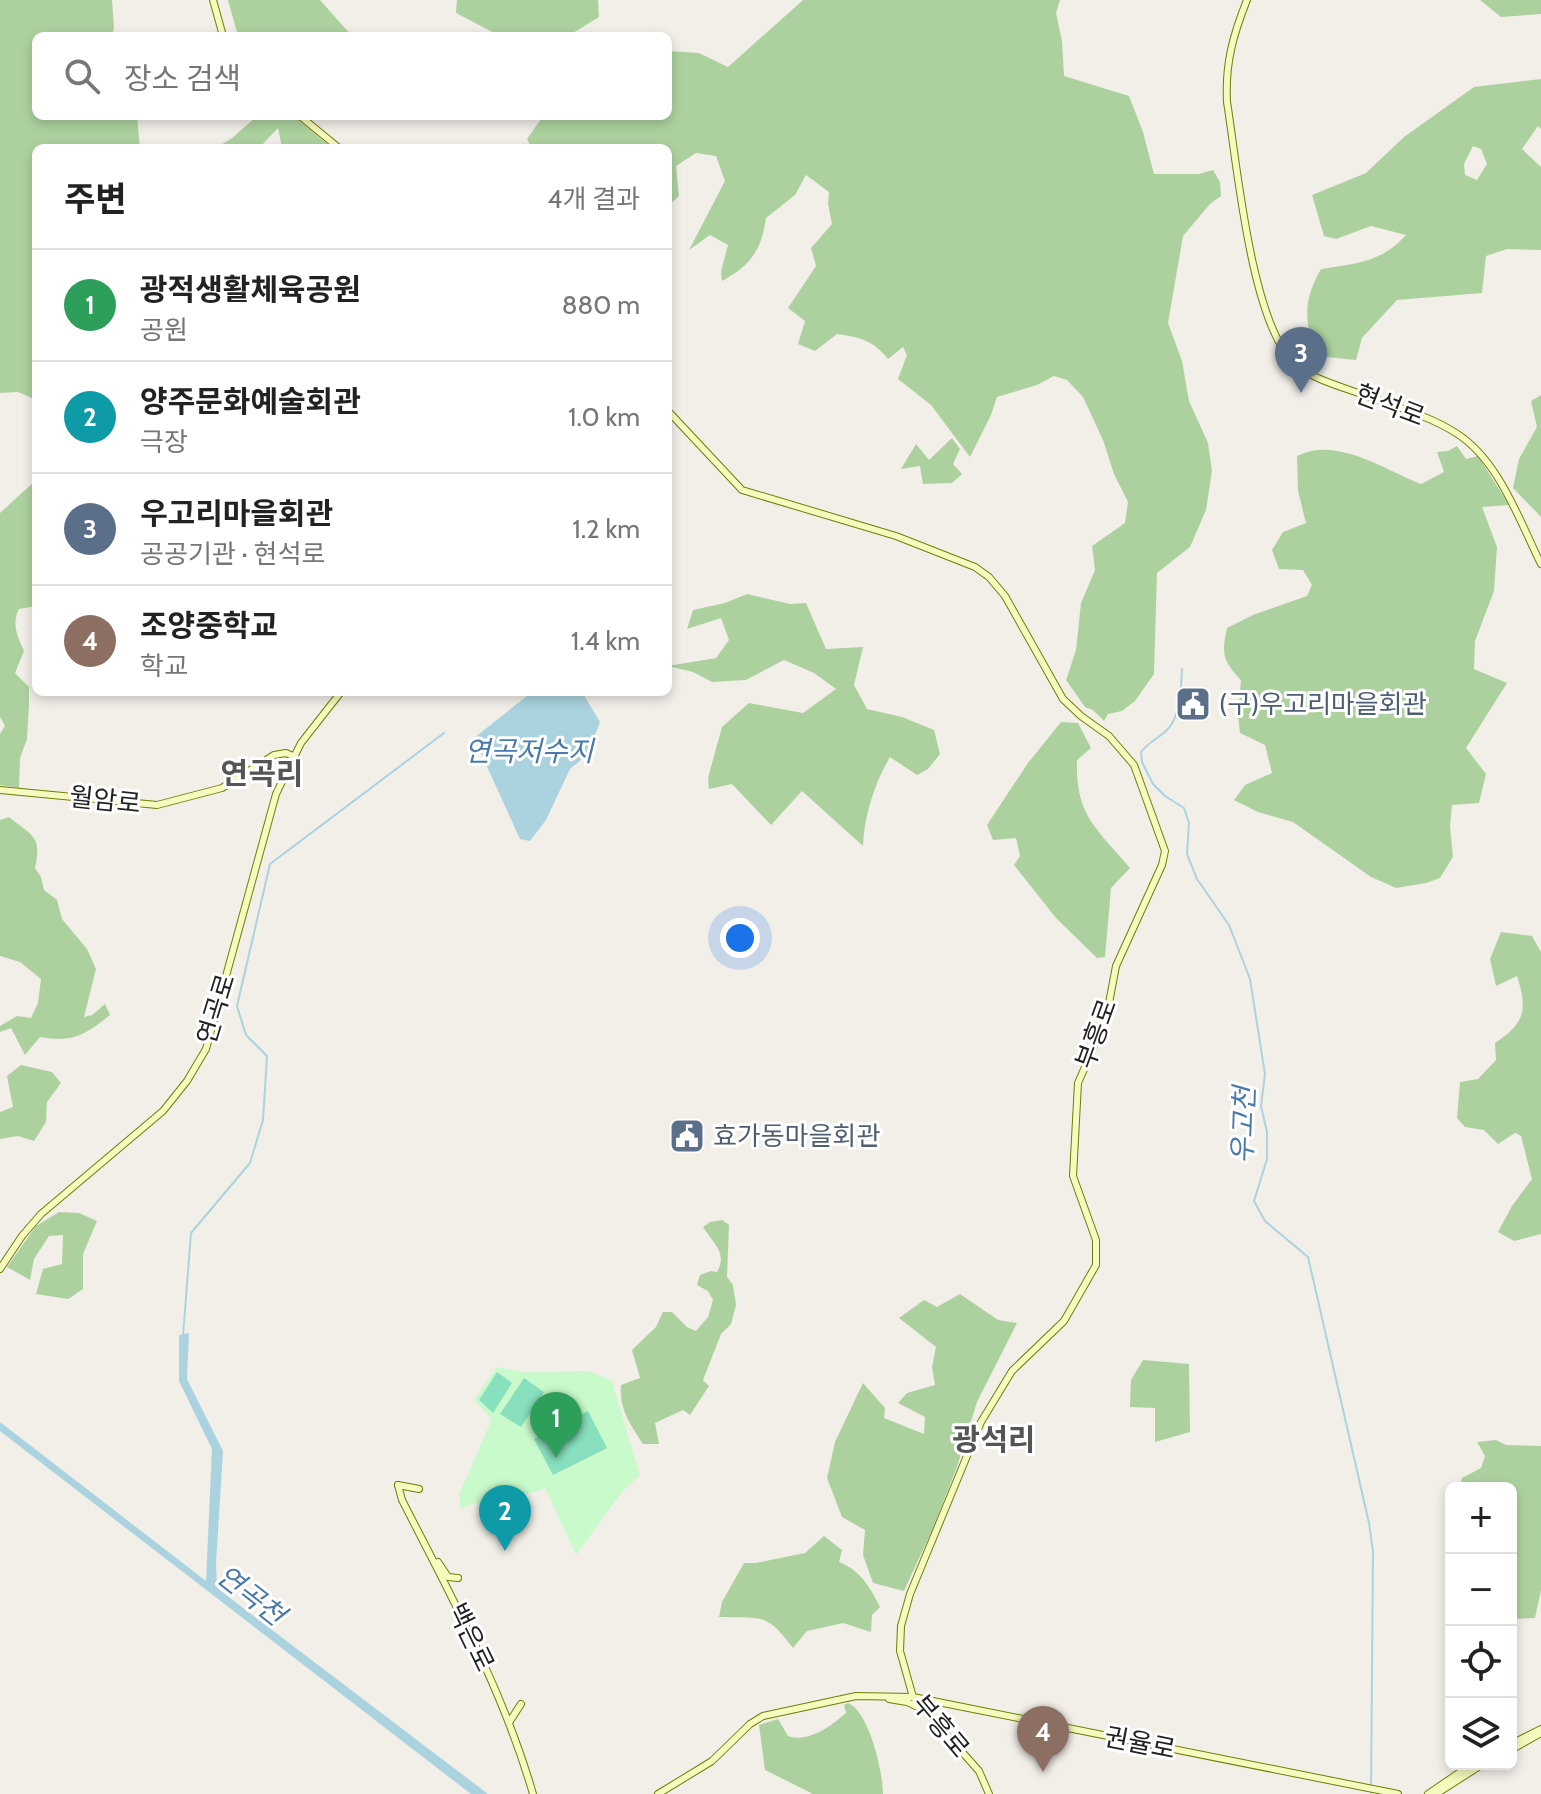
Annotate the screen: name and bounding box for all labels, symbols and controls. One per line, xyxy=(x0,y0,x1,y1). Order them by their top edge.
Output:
search box xyxy=(32,32,672,120)
icon: search xyxy=(60,54,104,98)
text: 장소 검색 xyxy=(124,60,241,97)
text: 주변 xyxy=(64,178,127,220)
text: 4개 결과 xyxy=(547,183,640,215)
text: 광적생활체육공원 xyxy=(140,271,361,308)
text: 1 xyxy=(85,289,95,321)
text: 880 m xyxy=(562,289,640,321)
text: 공원 xyxy=(140,314,188,346)
pin: 3 xyxy=(1275,327,1327,393)
street label: 현석로 xyxy=(1351,377,1429,433)
text: 양주문화예술회관 xyxy=(140,383,361,420)
text: 2 xyxy=(83,401,97,433)
text: 1.0 km xyxy=(568,401,640,433)
text: 극장 xyxy=(140,426,188,458)
text: 우고리마을회관 xyxy=(140,495,333,532)
text: 3 xyxy=(83,513,97,545)
text: 1.2 km xyxy=(572,513,640,545)
text: 공공기관 · 현석로 xyxy=(140,538,325,570)
text: 조양중학교 xyxy=(140,607,278,644)
text: 4 xyxy=(82,625,98,657)
text: 1.4 km xyxy=(571,625,640,657)
text: 학교 xyxy=(140,650,188,682)
public building icon: (구)우고리마을회관 xyxy=(1174,685,1212,723)
place label: (구)우고리마을회관 xyxy=(1219,688,1427,720)
water label: 연곡저수지 xyxy=(465,734,596,768)
district label: 연곡리 xyxy=(221,755,303,792)
street label: 월암로 xyxy=(68,780,142,820)
your location xyxy=(720,918,760,958)
street label: 연곡로 xyxy=(190,970,242,1048)
street label: 부흥로 xyxy=(1069,995,1123,1073)
water label: 우고천 xyxy=(1225,1083,1261,1164)
public building icon: 효가동마을회관 xyxy=(668,1117,706,1155)
place label: 효가동마을회관 xyxy=(713,1120,881,1152)
pin: 1 xyxy=(530,1392,582,1458)
district label: 광석리 xyxy=(953,1421,1035,1458)
map controls xyxy=(1445,1482,1517,1770)
button: + xyxy=(1445,1482,1517,1554)
pin: 2 xyxy=(479,1485,531,1551)
button: − xyxy=(1445,1554,1517,1626)
water label: 연곡천 xyxy=(210,1558,294,1634)
street label: 백은로 xyxy=(441,1598,501,1676)
button: locate xyxy=(1445,1626,1517,1698)
street label: 부흥로 xyxy=(906,1688,976,1764)
button: layers xyxy=(1445,1698,1517,1770)
pin: 4 xyxy=(1017,1706,1069,1772)
street label: 권율로 xyxy=(1102,1720,1178,1766)

